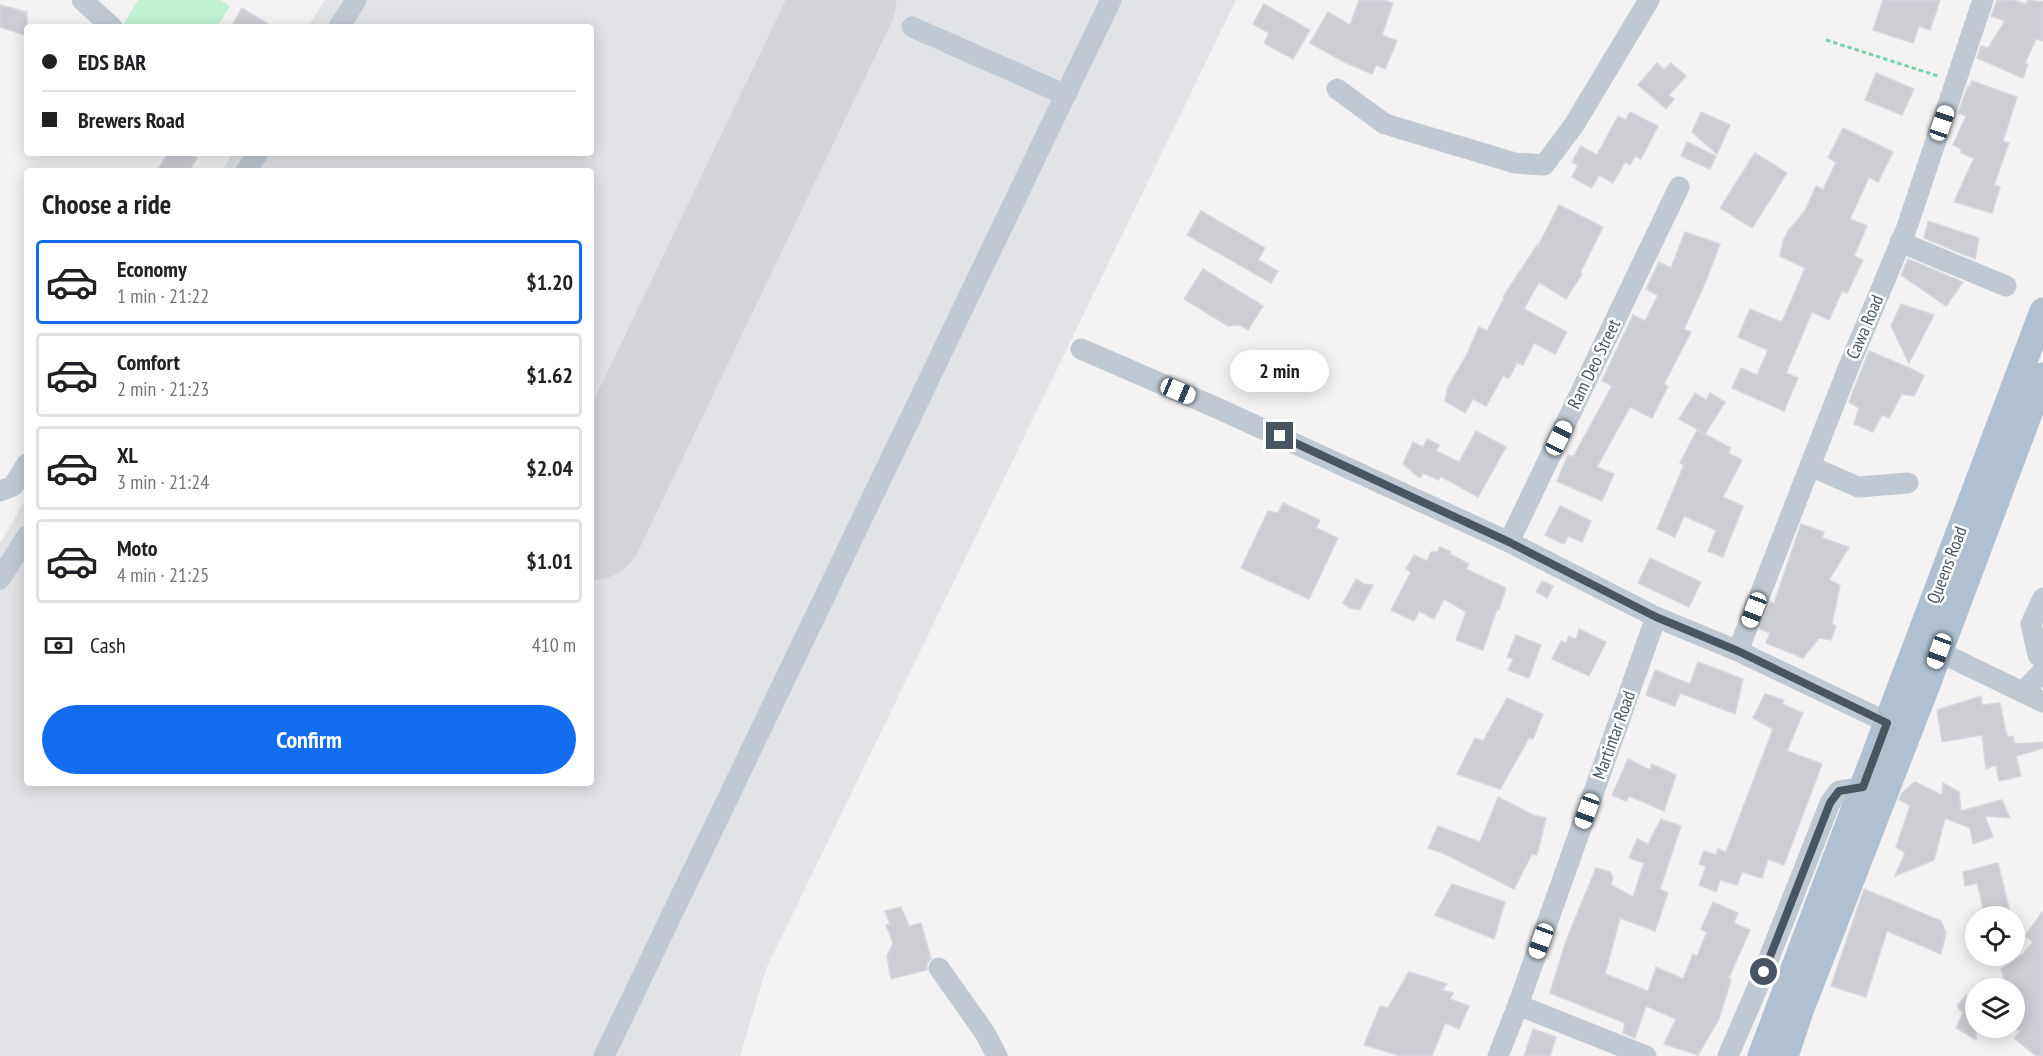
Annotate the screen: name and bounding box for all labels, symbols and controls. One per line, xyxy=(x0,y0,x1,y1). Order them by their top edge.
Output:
text: EDS BAR xyxy=(78,48,146,76)
car xyxy=(1928,103,1956,143)
text: Brewers Road xyxy=(78,106,185,134)
text: Choose a ride xyxy=(42,187,171,221)
icon: car xyxy=(45,255,99,309)
text: Economy xyxy=(117,255,187,283)
text: $1.20 xyxy=(526,268,573,296)
text: 1 min · 21:22 xyxy=(117,283,209,309)
street label: Cawa Road xyxy=(1841,291,1888,362)
street label: Ram Deo Street xyxy=(1562,315,1625,412)
icon: car xyxy=(45,348,99,402)
text: Comfort xyxy=(117,348,180,376)
callout: 2 min xyxy=(1230,349,1330,391)
text: 2 min xyxy=(1259,358,1300,384)
text: $1.62 xyxy=(526,361,573,389)
text: 2 min · 21:23 xyxy=(117,376,209,402)
car xyxy=(1158,376,1198,406)
car xyxy=(1543,418,1575,458)
route end xyxy=(1266,422,1293,449)
icon: car xyxy=(45,441,99,495)
text: XL xyxy=(117,441,138,469)
text: $2.04 xyxy=(526,454,573,482)
text: 3 min · 21:24 xyxy=(117,469,209,495)
street label: Queens Road xyxy=(1921,523,1972,607)
icon: car xyxy=(45,534,99,588)
text: Moto xyxy=(117,534,158,562)
text: $1.01 xyxy=(526,547,573,575)
text: 4 min · 21:25 xyxy=(117,562,209,588)
car xyxy=(1739,590,1769,630)
icon: cash xyxy=(42,629,75,662)
text: Cash xyxy=(90,631,126,659)
car xyxy=(1924,631,1954,671)
text: 410 m xyxy=(532,632,576,658)
street label: Martintar Road xyxy=(1587,687,1640,782)
button: Confirm xyxy=(42,705,576,774)
car xyxy=(1572,791,1602,831)
map controls xyxy=(1965,906,2025,1038)
button: locate xyxy=(1965,906,2025,966)
car xyxy=(1526,921,1556,961)
route start xyxy=(1750,958,1777,985)
button: layers xyxy=(1965,978,2025,1038)

